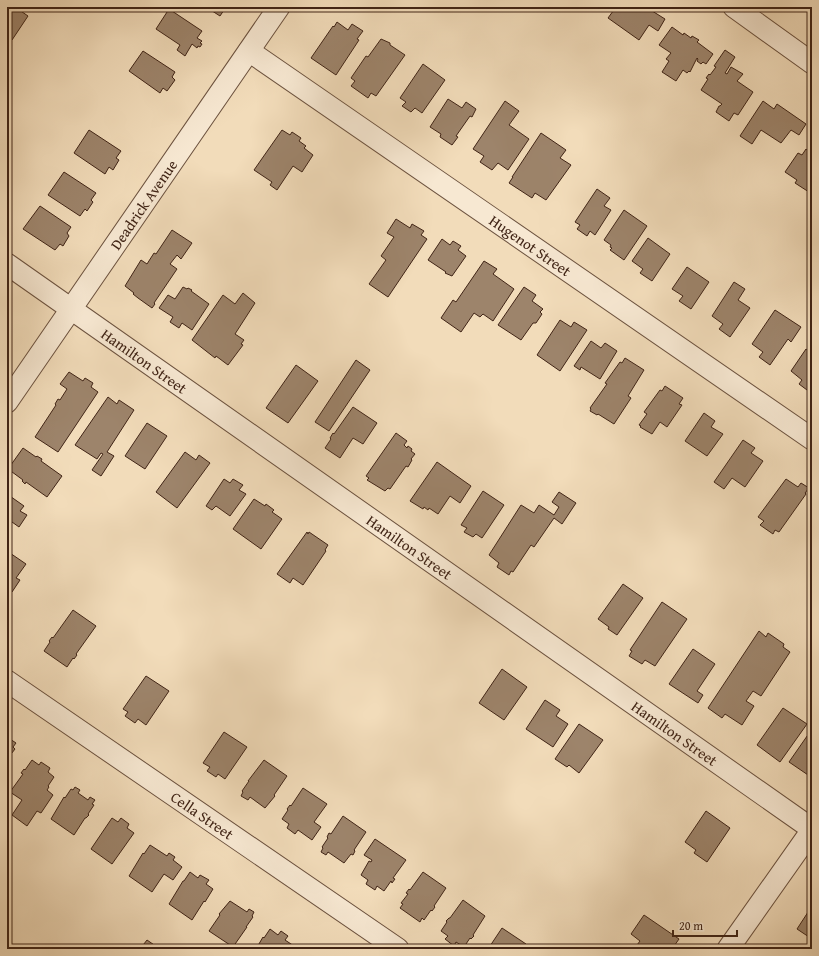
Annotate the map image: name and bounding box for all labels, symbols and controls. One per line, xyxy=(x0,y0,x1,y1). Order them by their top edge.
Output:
street label: Deadrick Avenue xyxy=(105,155,182,254)
street label: Hugenot Street xyxy=(485,209,576,281)
street label: Hamilton Street xyxy=(97,323,192,398)
street label: Hamilton Street xyxy=(363,509,457,584)
street label: Hamilton Street xyxy=(628,695,723,771)
street label: Cella Street xyxy=(167,786,239,844)
scale bar xyxy=(673,912,737,938)
text: 20 m xyxy=(679,917,703,934)

